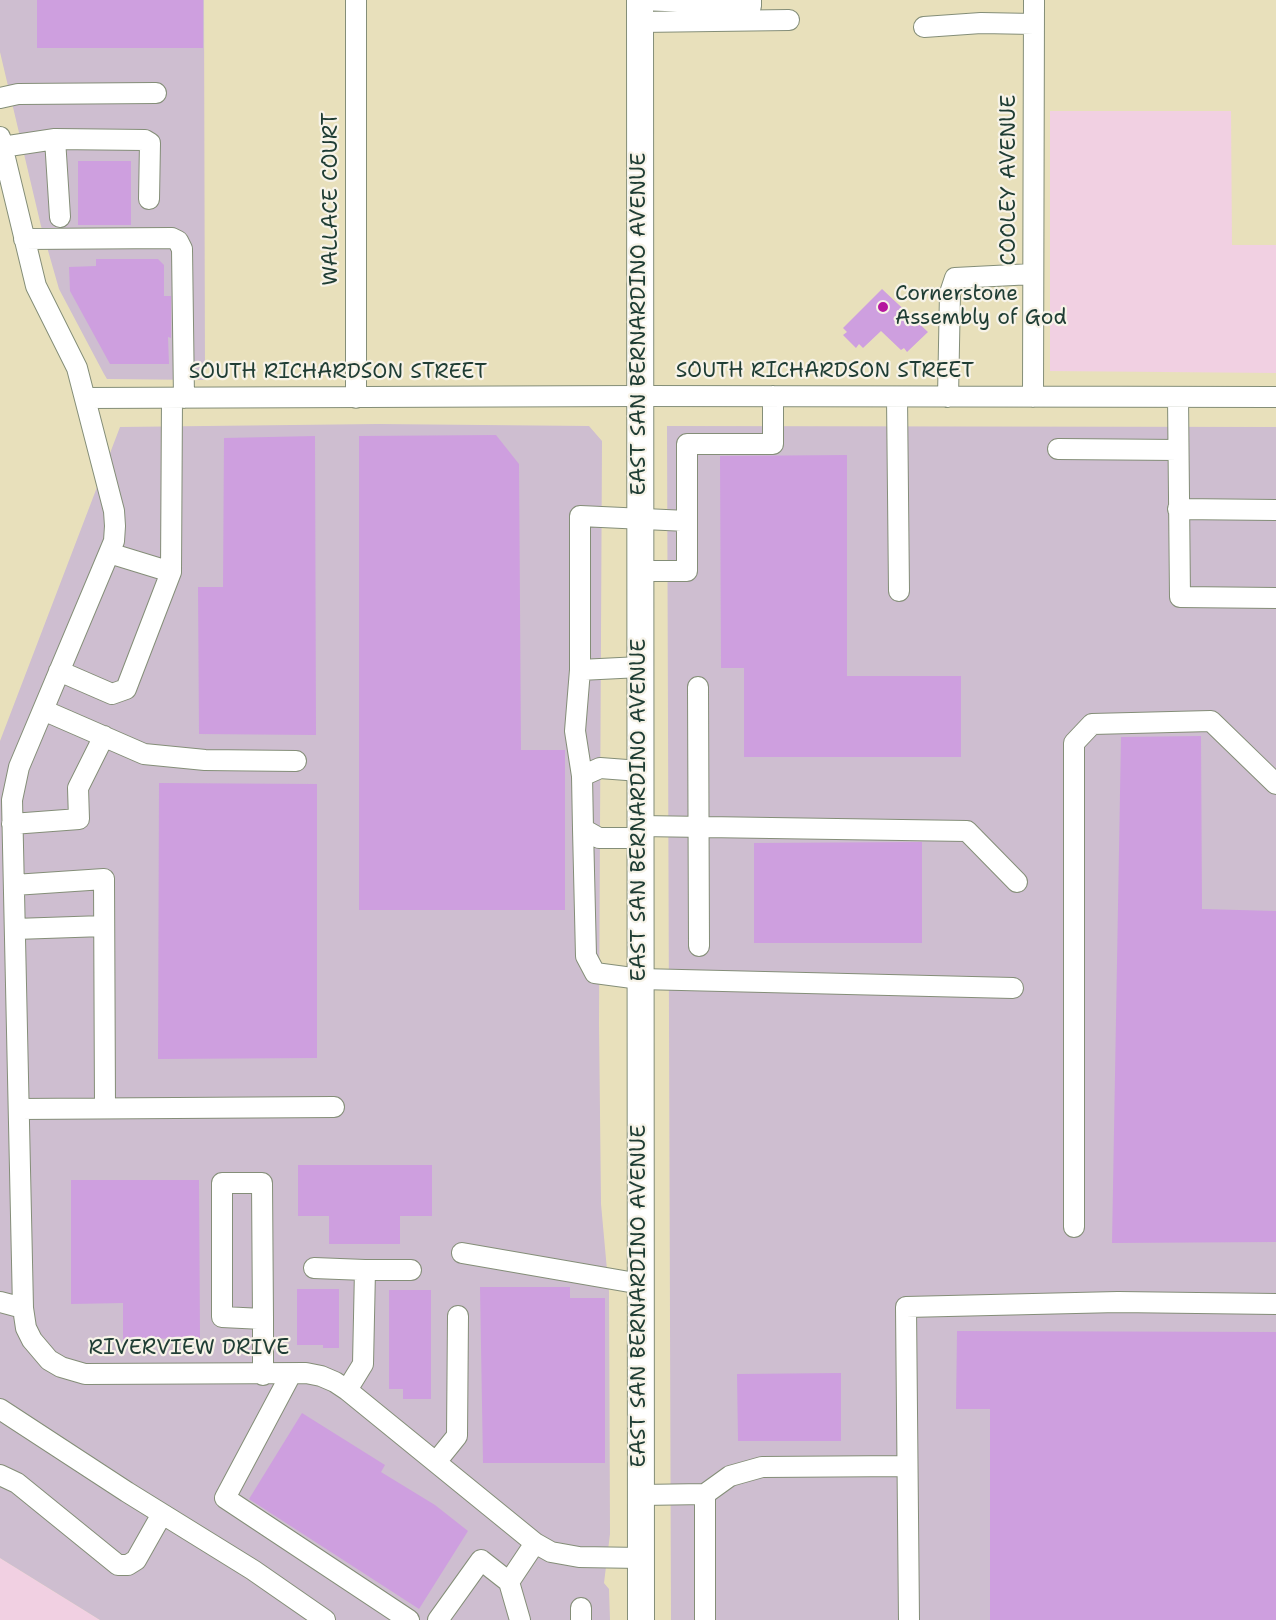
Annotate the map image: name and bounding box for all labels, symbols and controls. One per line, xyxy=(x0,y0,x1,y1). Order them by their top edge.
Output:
street label: COOLEY AVENUE xyxy=(997,95,1023,265)
street label: WALLACE COURT xyxy=(319,112,345,286)
street label: EAST SAN BERNARDINO AVENUE xyxy=(627,153,653,495)
place label: Cornerstone Assembly of God xyxy=(895,282,1067,332)
marker: Cornerstone Assembly of God xyxy=(876,300,890,314)
street label: SOUTH RICHARDSON STREET xyxy=(676,359,974,385)
street label: SOUTH RICHARDSON STREET xyxy=(189,360,487,386)
street label: EAST SAN BERNARDINO AVENUE xyxy=(627,639,653,981)
street label: EAST SAN BERNARDINO AVENUE xyxy=(627,1125,653,1467)
street label: RIVERVIEW DRIVE xyxy=(89,1336,289,1362)

